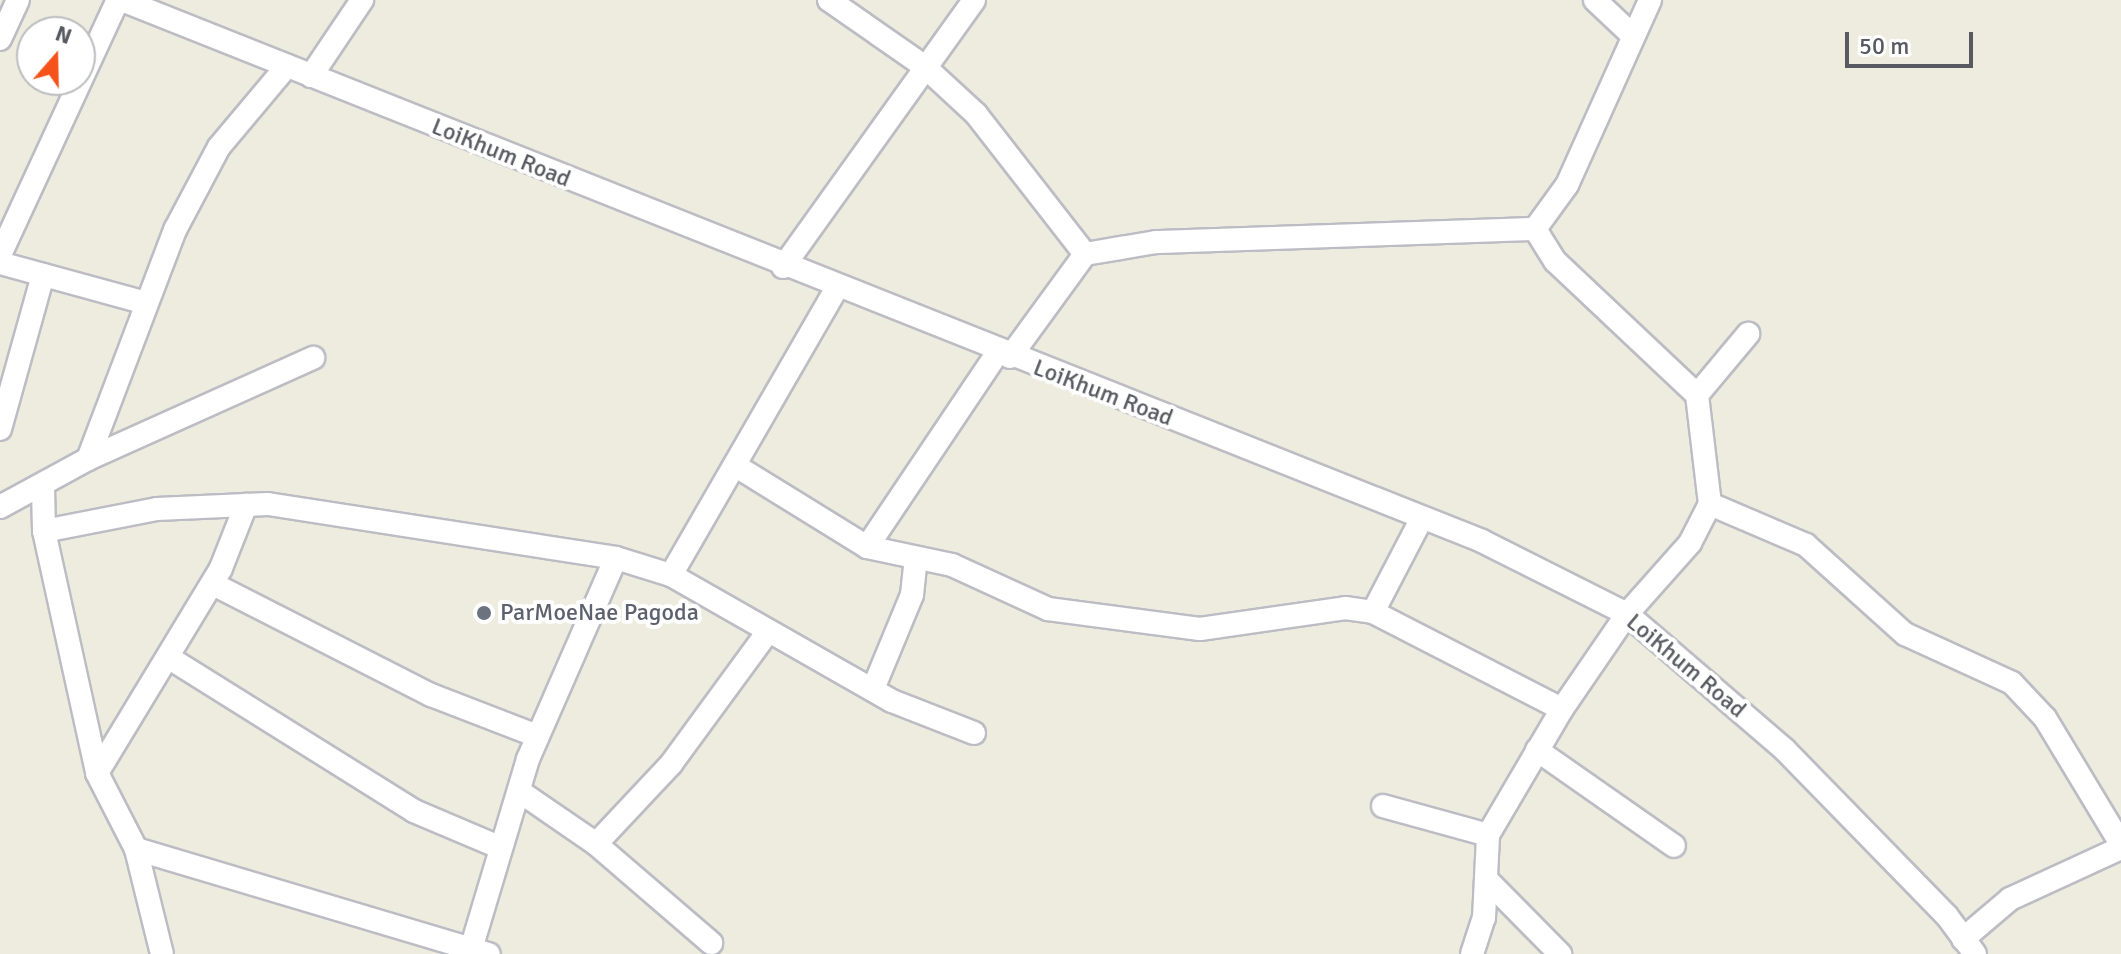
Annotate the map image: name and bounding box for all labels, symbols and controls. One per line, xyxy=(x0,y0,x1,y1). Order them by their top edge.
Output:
north arrow xyxy=(16,16,96,96)
scale bar xyxy=(1849,16,1977,66)
text: N xyxy=(52,20,76,50)
text: 50 m xyxy=(1859,31,1909,61)
street label: LoiKhum Road xyxy=(427,112,575,194)
street label: LoiKhum Road xyxy=(1029,353,1177,433)
place label: ParMoeNae Pagoda xyxy=(500,599,699,627)
marker: ParMoeNae Pagoda xyxy=(475,604,493,622)
street label: LoiKhum Road xyxy=(1620,608,1752,724)

